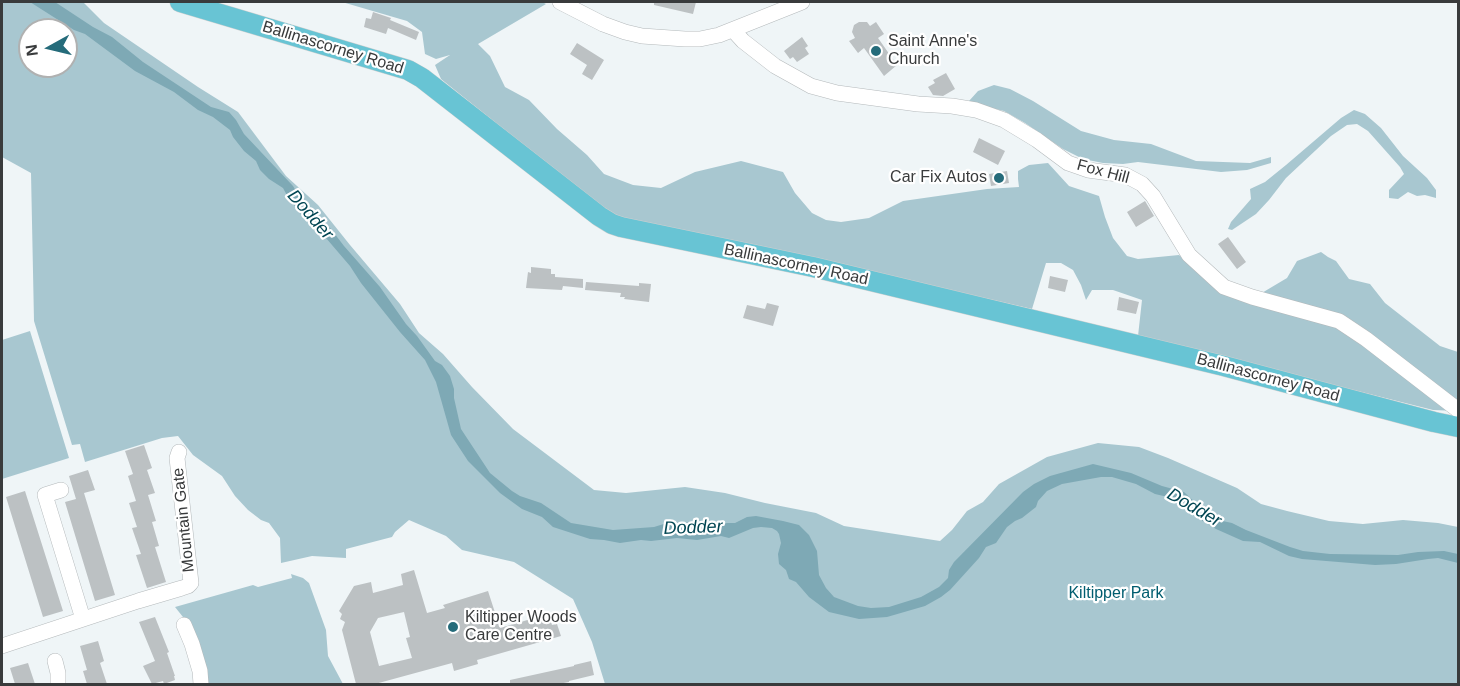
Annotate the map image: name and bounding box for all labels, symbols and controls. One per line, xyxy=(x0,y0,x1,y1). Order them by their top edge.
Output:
street label: Ballinascorney Road xyxy=(260,17,406,79)
north arrow xyxy=(18,18,78,78)
place label: Saint Anne's Church xyxy=(888,32,977,70)
text: N xyxy=(22,43,41,57)
marker: Saint Anne's Church xyxy=(869,44,883,58)
street label: Fox Hill xyxy=(1075,156,1131,188)
place label: Car Fix Autos xyxy=(890,168,987,188)
marker: Car Fix Autos xyxy=(992,171,1006,185)
water label: Dodder xyxy=(282,186,338,244)
street label: Ballinascorney Road xyxy=(722,240,870,290)
street label: Ballinascorney Road xyxy=(1195,350,1341,406)
street label: Mountain Gate xyxy=(169,467,199,573)
water label: Dodder xyxy=(1163,484,1225,532)
water label: Dodder xyxy=(663,516,723,540)
park label: Kiltipper Park xyxy=(1068,584,1164,604)
place label: Kiltipper Woods Care Centre xyxy=(465,608,577,646)
marker: Kiltipper Woods Care Centre xyxy=(446,620,460,634)

